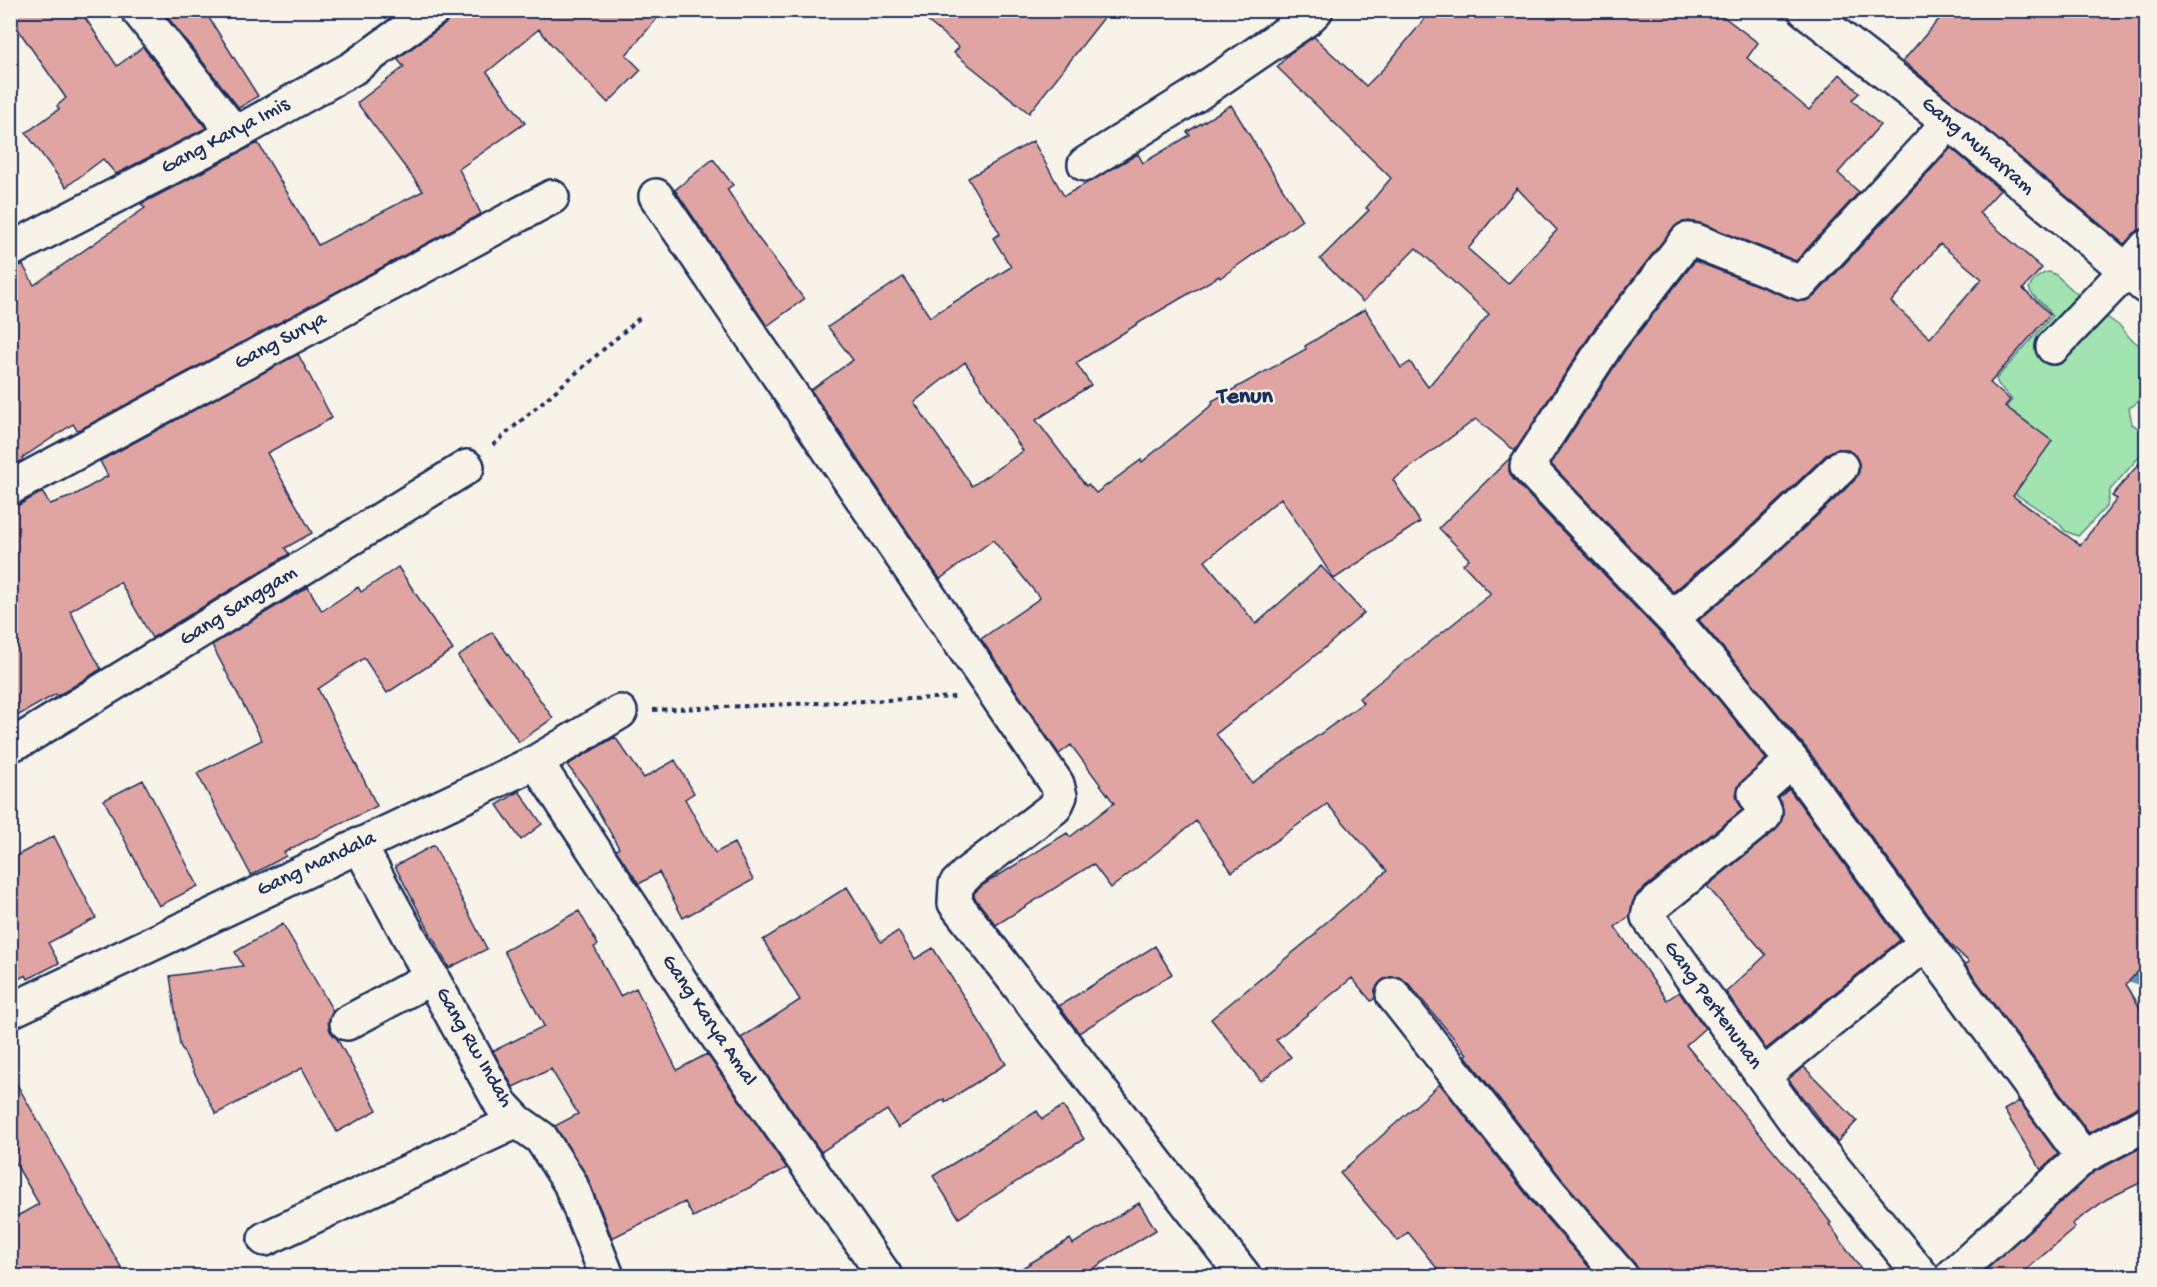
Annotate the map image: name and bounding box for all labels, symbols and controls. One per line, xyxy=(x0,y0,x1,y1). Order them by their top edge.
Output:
street label: Gang Karya Imis xyxy=(158,92,296,181)
street label: Gang Muharram xyxy=(1915,92,2039,202)
street label: Gang Surya xyxy=(231,307,333,377)
district label: Tenun xyxy=(1215,383,1273,412)
street label: Gang Sanggam xyxy=(176,561,302,653)
street label: Gang Mandala xyxy=(254,826,382,903)
street label: Gang Pertenunan xyxy=(1657,937,1767,1075)
street label: Gang Karya Amal xyxy=(655,951,761,1091)
street label: Gang Rw Indah xyxy=(429,984,517,1112)

